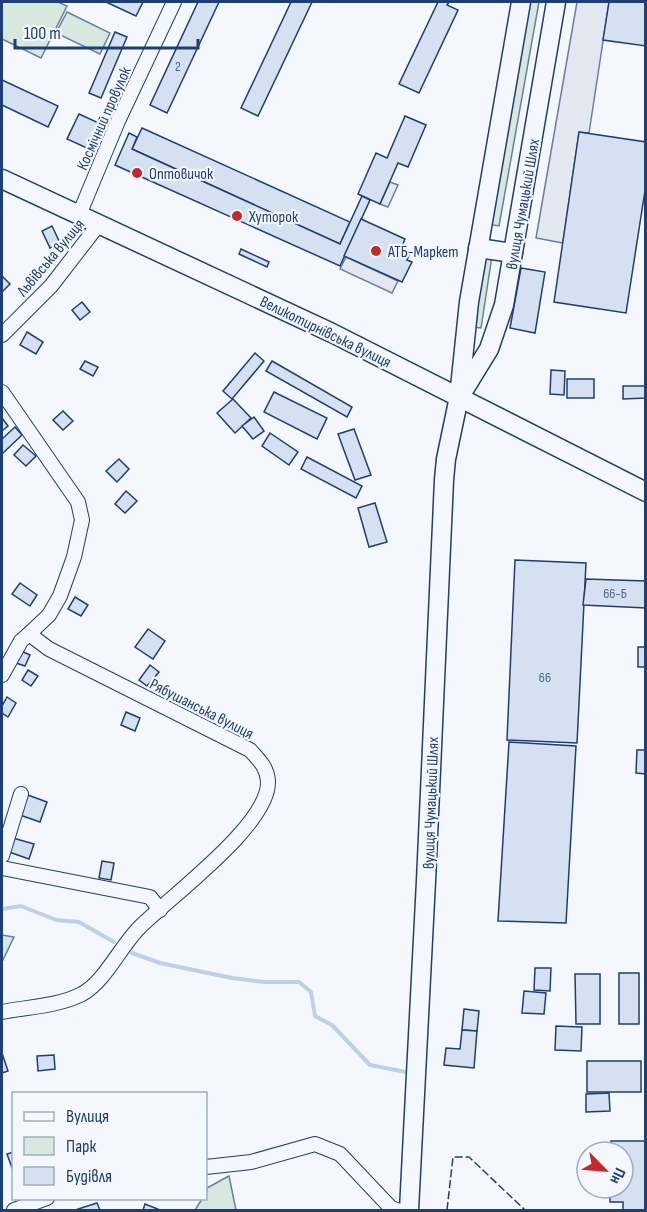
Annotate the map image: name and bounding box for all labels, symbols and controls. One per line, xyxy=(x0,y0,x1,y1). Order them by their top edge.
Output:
scale bar xyxy=(15,12,198,50)
text: 100 m xyxy=(24,23,61,44)
house number: 2 xyxy=(175,58,181,75)
street label: Космічний провулок xyxy=(73,63,136,173)
street label: вулиця Чумацький Шлях xyxy=(503,137,544,271)
place label: Оптовичок xyxy=(149,165,214,184)
marker: Оптовичок xyxy=(130,166,144,180)
place label: Хуторок xyxy=(248,208,299,227)
marker: Хуторок xyxy=(230,209,244,223)
street label: Львівська вулиця xyxy=(13,216,89,301)
place label: АТБ-Маркет xyxy=(387,243,458,262)
marker: АТБ-Маркет xyxy=(369,244,383,258)
street label: Великотирнівська вулиця xyxy=(257,292,394,372)
house number: 66-Б xyxy=(603,585,627,602)
house number: 66 xyxy=(539,669,551,686)
street label: Рябушанська вулиця xyxy=(146,675,256,744)
street label: вулиця Чумацький Шлях xyxy=(420,737,443,870)
legend xyxy=(12,1092,207,1200)
text: Вулиця xyxy=(66,1106,109,1127)
text: Парк xyxy=(66,1136,97,1157)
north arrow xyxy=(575,1140,635,1200)
text: Пн xyxy=(605,1165,629,1187)
text: Будівля xyxy=(66,1166,112,1187)

